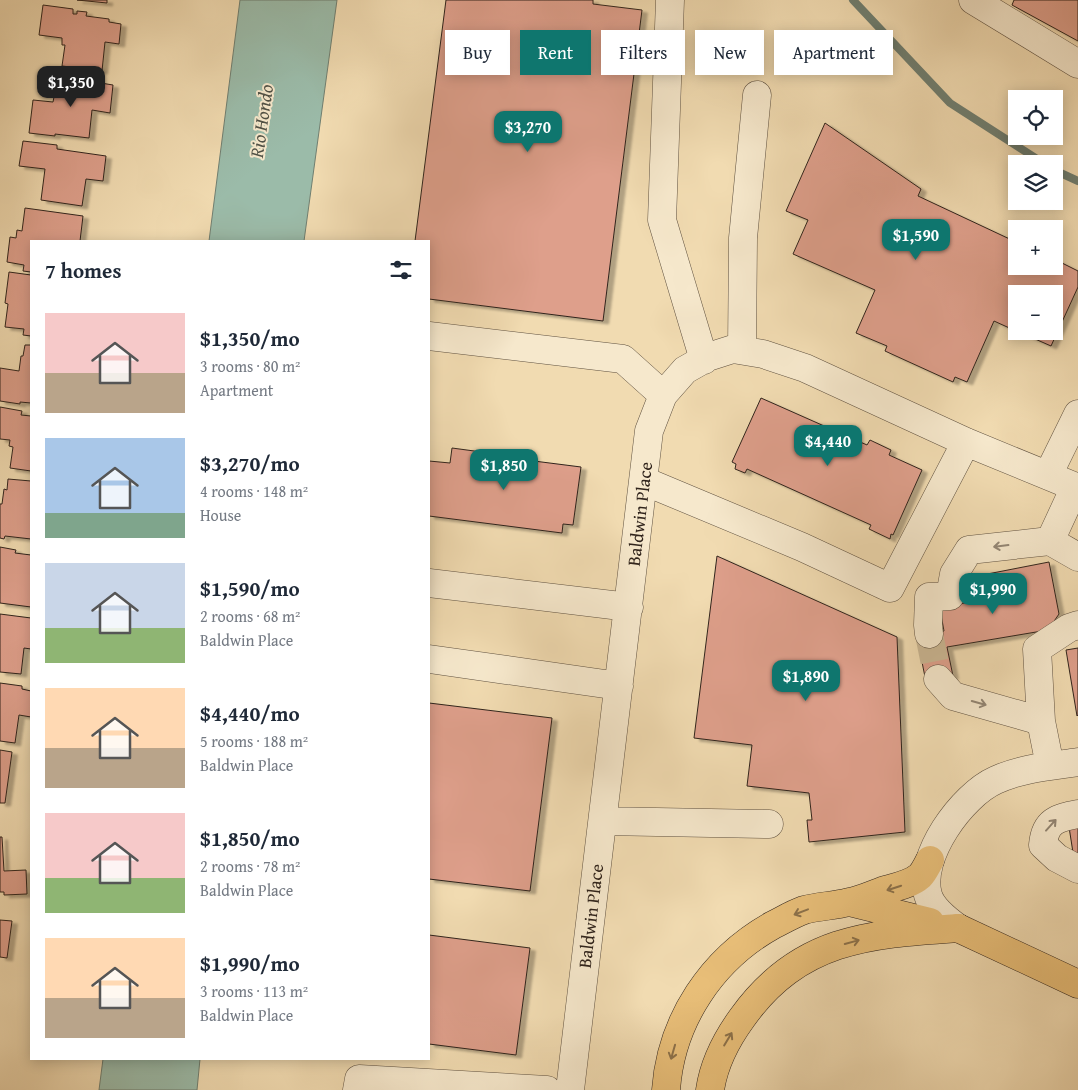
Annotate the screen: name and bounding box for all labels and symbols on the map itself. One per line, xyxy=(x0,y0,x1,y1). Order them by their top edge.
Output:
pin: $1,350 xyxy=(30,66,112,108)
water label: Rio Hondo xyxy=(242,83,280,160)
pin: $3,270 xyxy=(487,110,569,153)
pin: $1,590 xyxy=(875,218,957,261)
pin: $4,440 xyxy=(787,424,869,467)
pin: $1,850 xyxy=(463,448,545,491)
street label: Baldwin Place xyxy=(620,460,659,568)
one-way arrow xyxy=(994,541,1010,551)
pin: $1,990 xyxy=(952,572,1034,615)
pin: $1,890 xyxy=(765,660,847,702)
one-way arrow xyxy=(971,698,987,708)
one-way arrow xyxy=(1046,819,1057,832)
street label: Baldwin Place xyxy=(571,862,610,970)
one-way arrow xyxy=(886,883,902,893)
one-way arrow xyxy=(794,908,809,917)
one-way arrow xyxy=(843,937,859,946)
one-way arrow xyxy=(723,1032,733,1046)
one-way arrow xyxy=(667,1044,677,1060)

